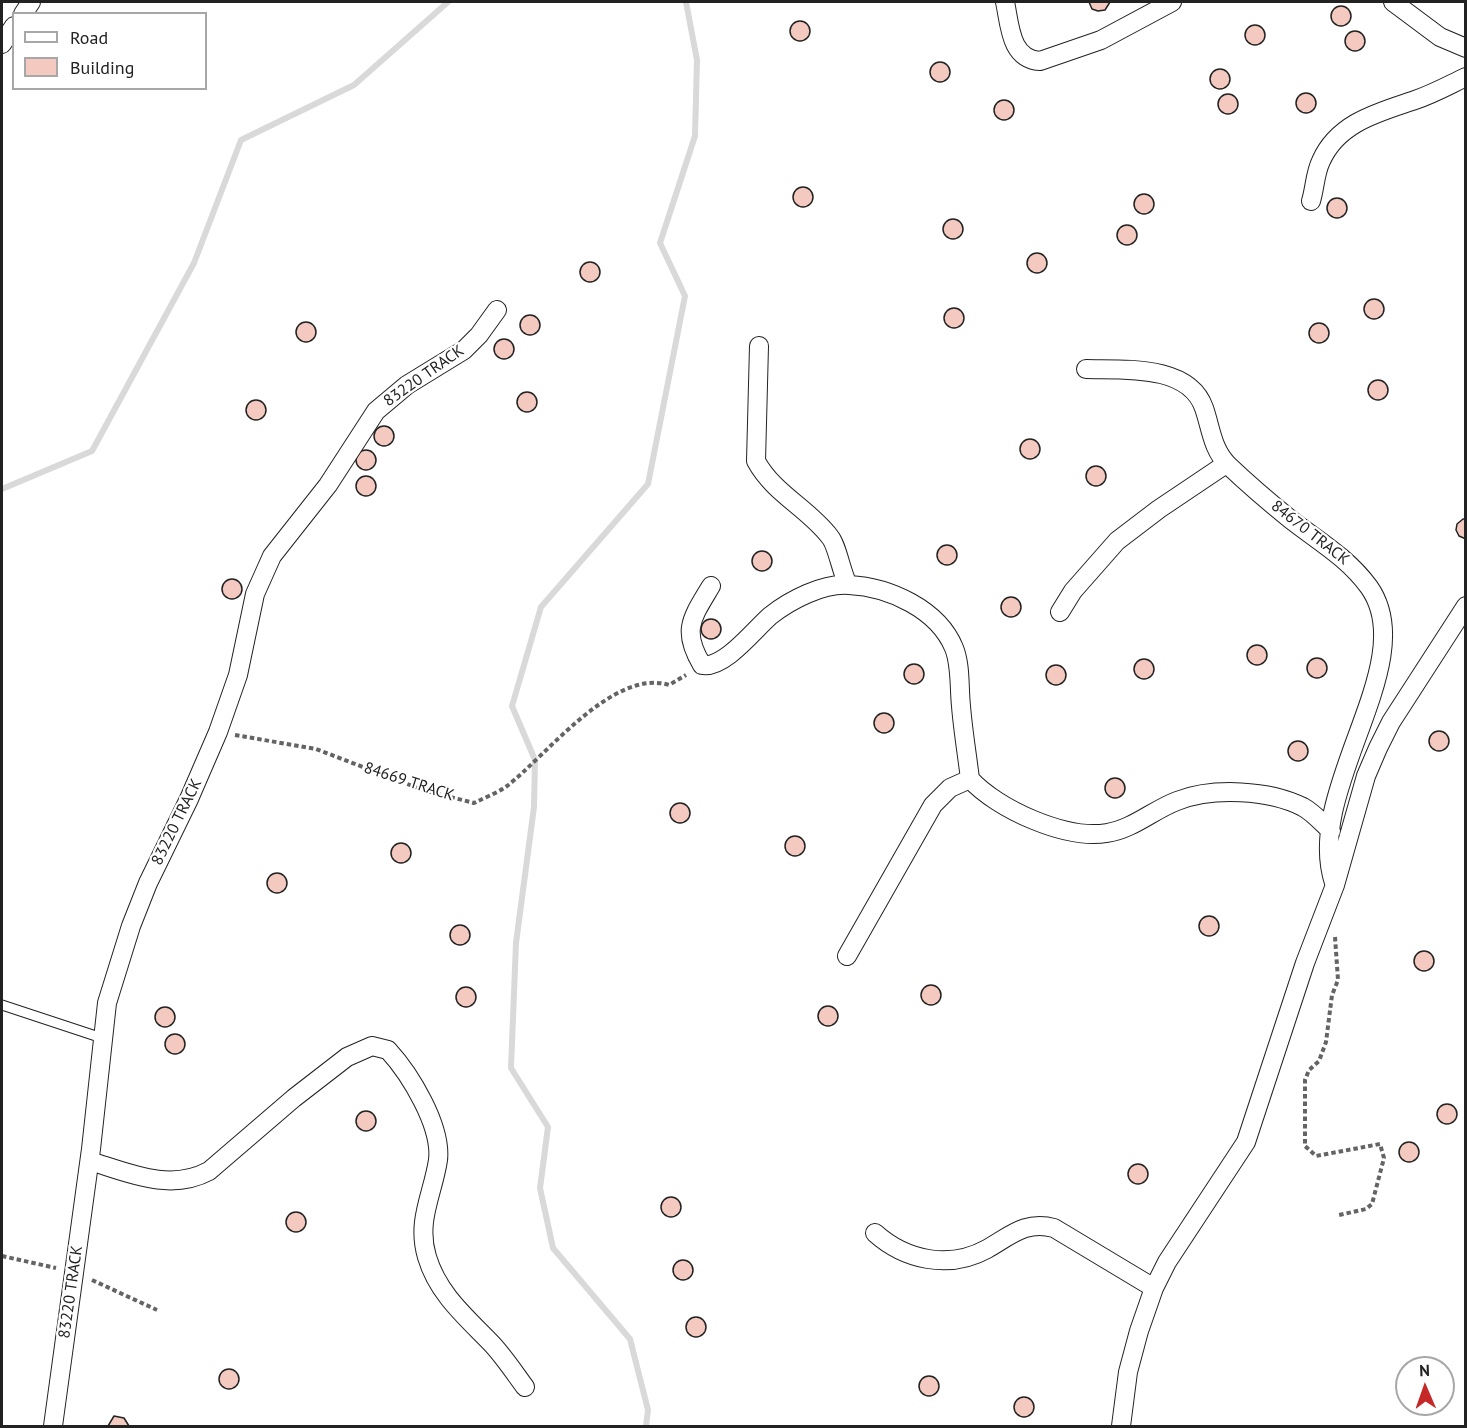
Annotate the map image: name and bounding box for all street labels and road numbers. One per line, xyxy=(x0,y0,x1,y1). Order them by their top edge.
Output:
street label: 83220 TRACK xyxy=(380,341,468,411)
street label: 84670 TRACK xyxy=(1267,497,1353,569)
street label: 84669 TRACK xyxy=(361,758,457,806)
street label: 83220 TRACK xyxy=(148,776,206,868)
street label: 83220 TRACK xyxy=(55,1244,87,1340)

